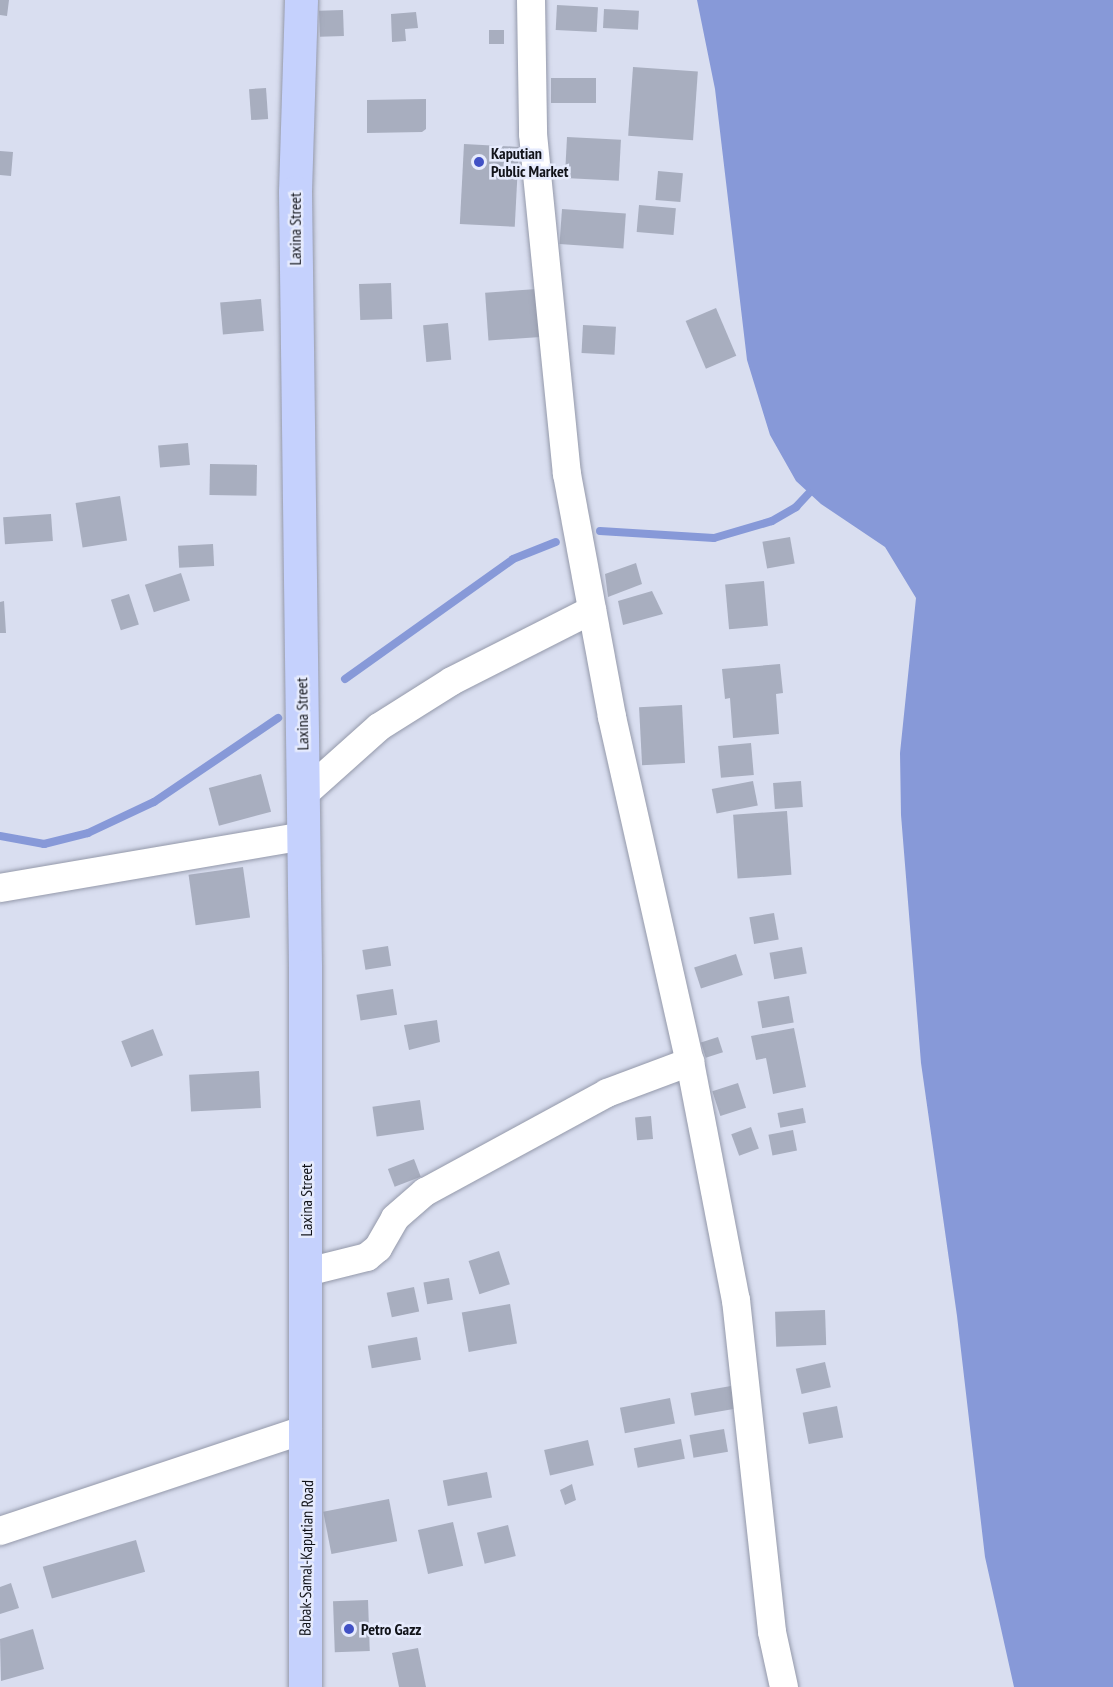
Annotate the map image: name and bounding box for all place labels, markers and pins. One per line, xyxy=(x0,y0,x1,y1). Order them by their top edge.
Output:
place label: Kaputian Public Market xyxy=(491,143,569,181)
marker: Kaputian Public Market xyxy=(472,155,486,169)
place label: Petro Gazz xyxy=(361,1619,422,1639)
marker: Petro Gazz xyxy=(342,1622,356,1636)

